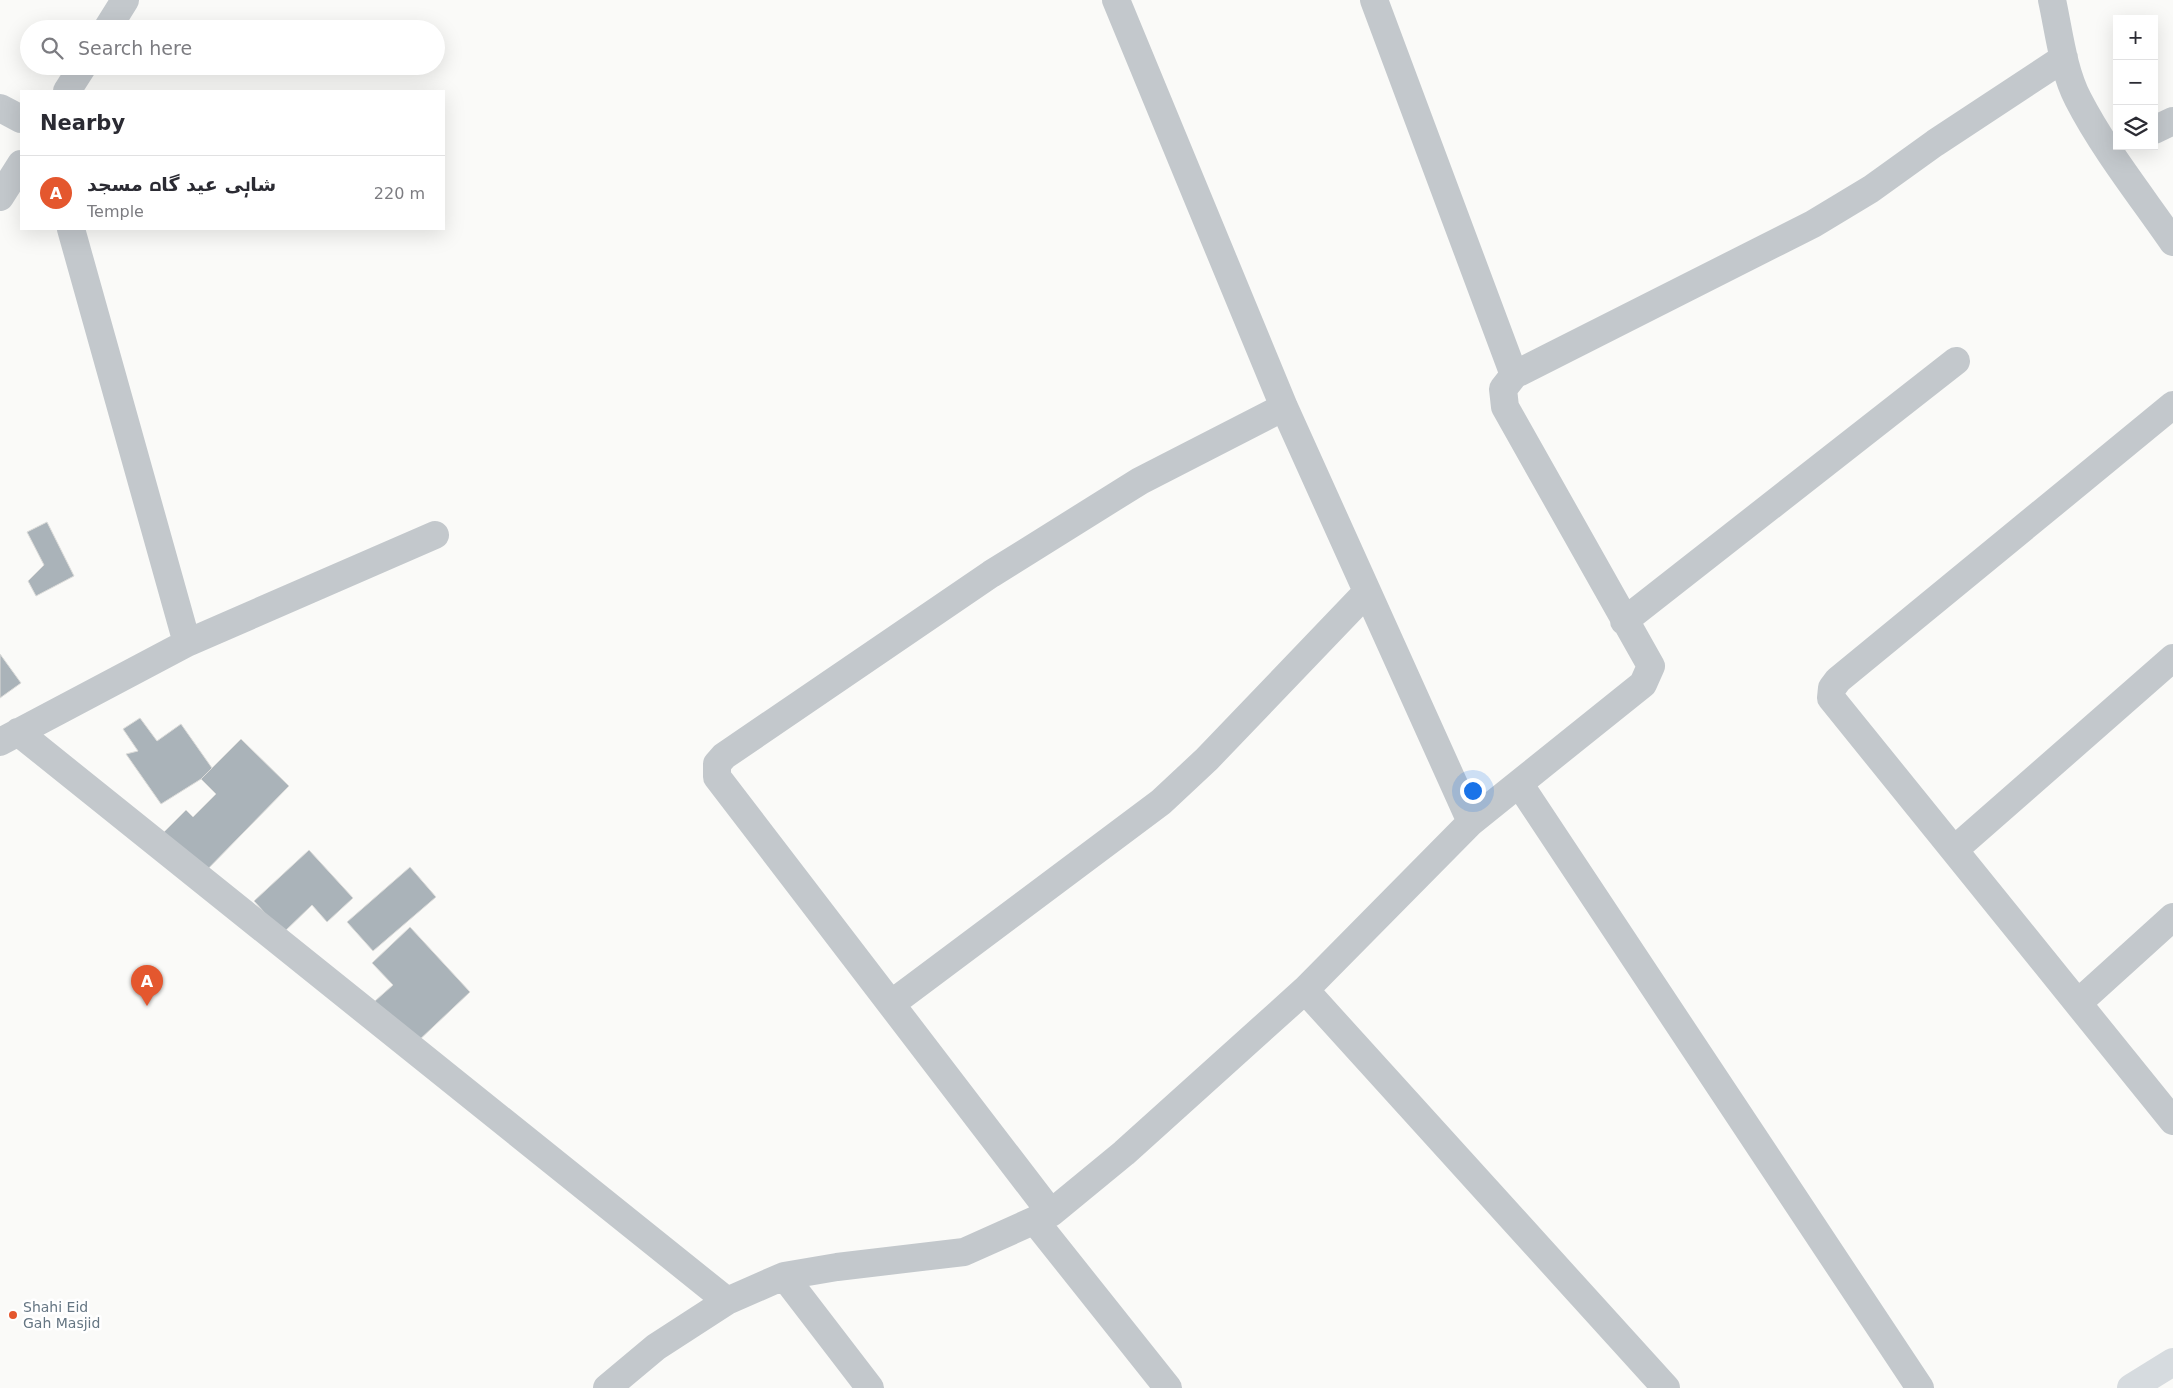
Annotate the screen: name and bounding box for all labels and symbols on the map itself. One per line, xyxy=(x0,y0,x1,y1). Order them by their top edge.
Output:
your location xyxy=(1460,778,1486,804)
pin: A xyxy=(131,965,163,1006)
place label: Shahi Eid Gah Masjid xyxy=(23,1299,100,1331)
marker: Shahi Eid Gah Masjid xyxy=(7,1309,19,1321)

